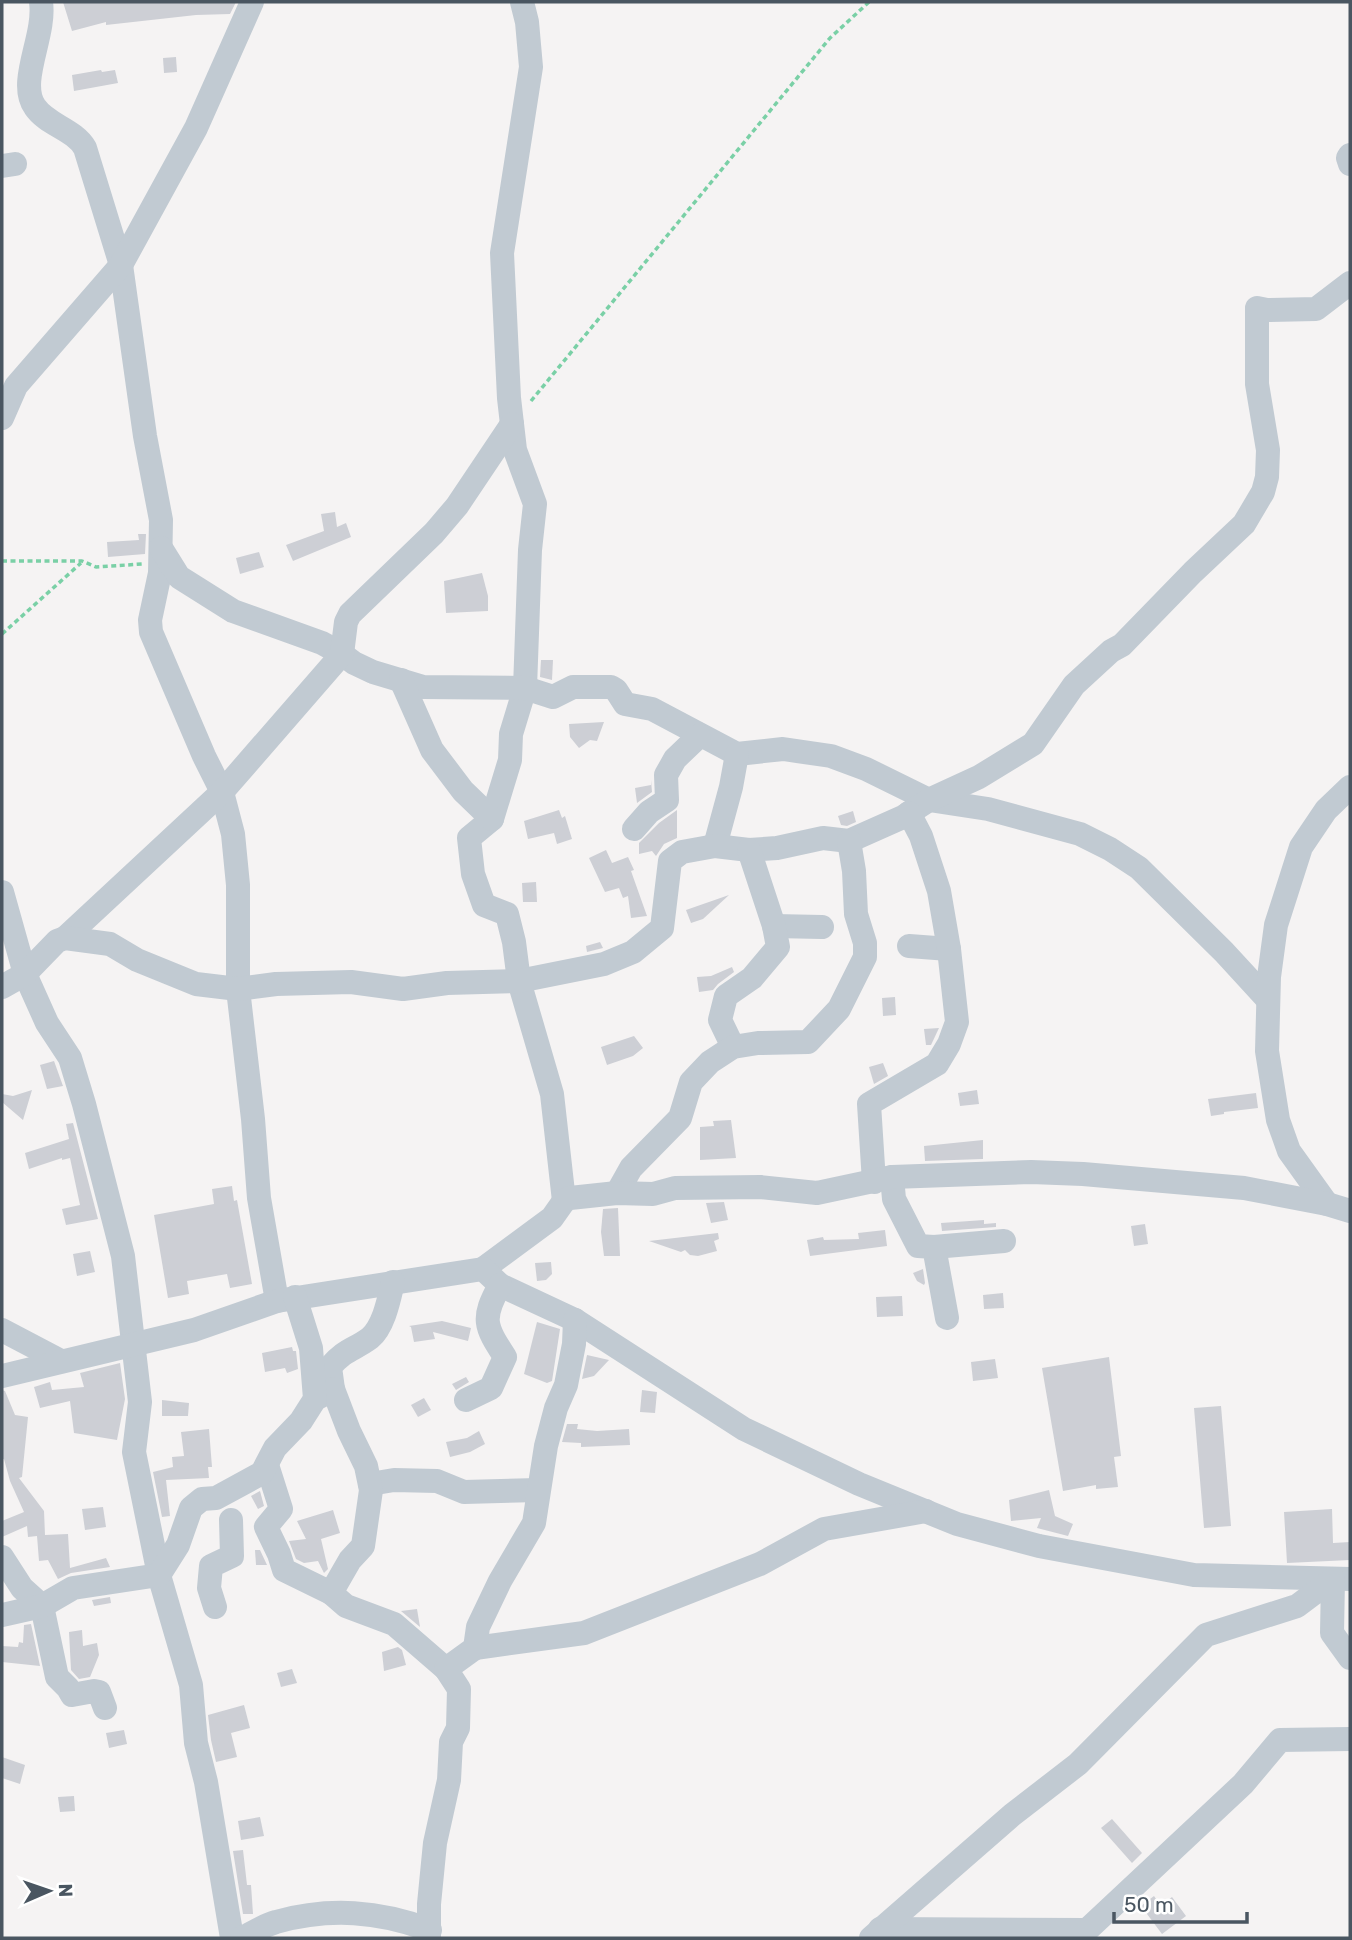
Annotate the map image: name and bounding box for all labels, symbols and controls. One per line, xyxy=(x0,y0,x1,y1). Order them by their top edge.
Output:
north arrow xyxy=(14,1856,84,1926)
scale bar xyxy=(1114,1881,1247,1925)
text: N xyxy=(54,1883,77,1898)
text: 50 m xyxy=(1124,1892,1174,1917)

